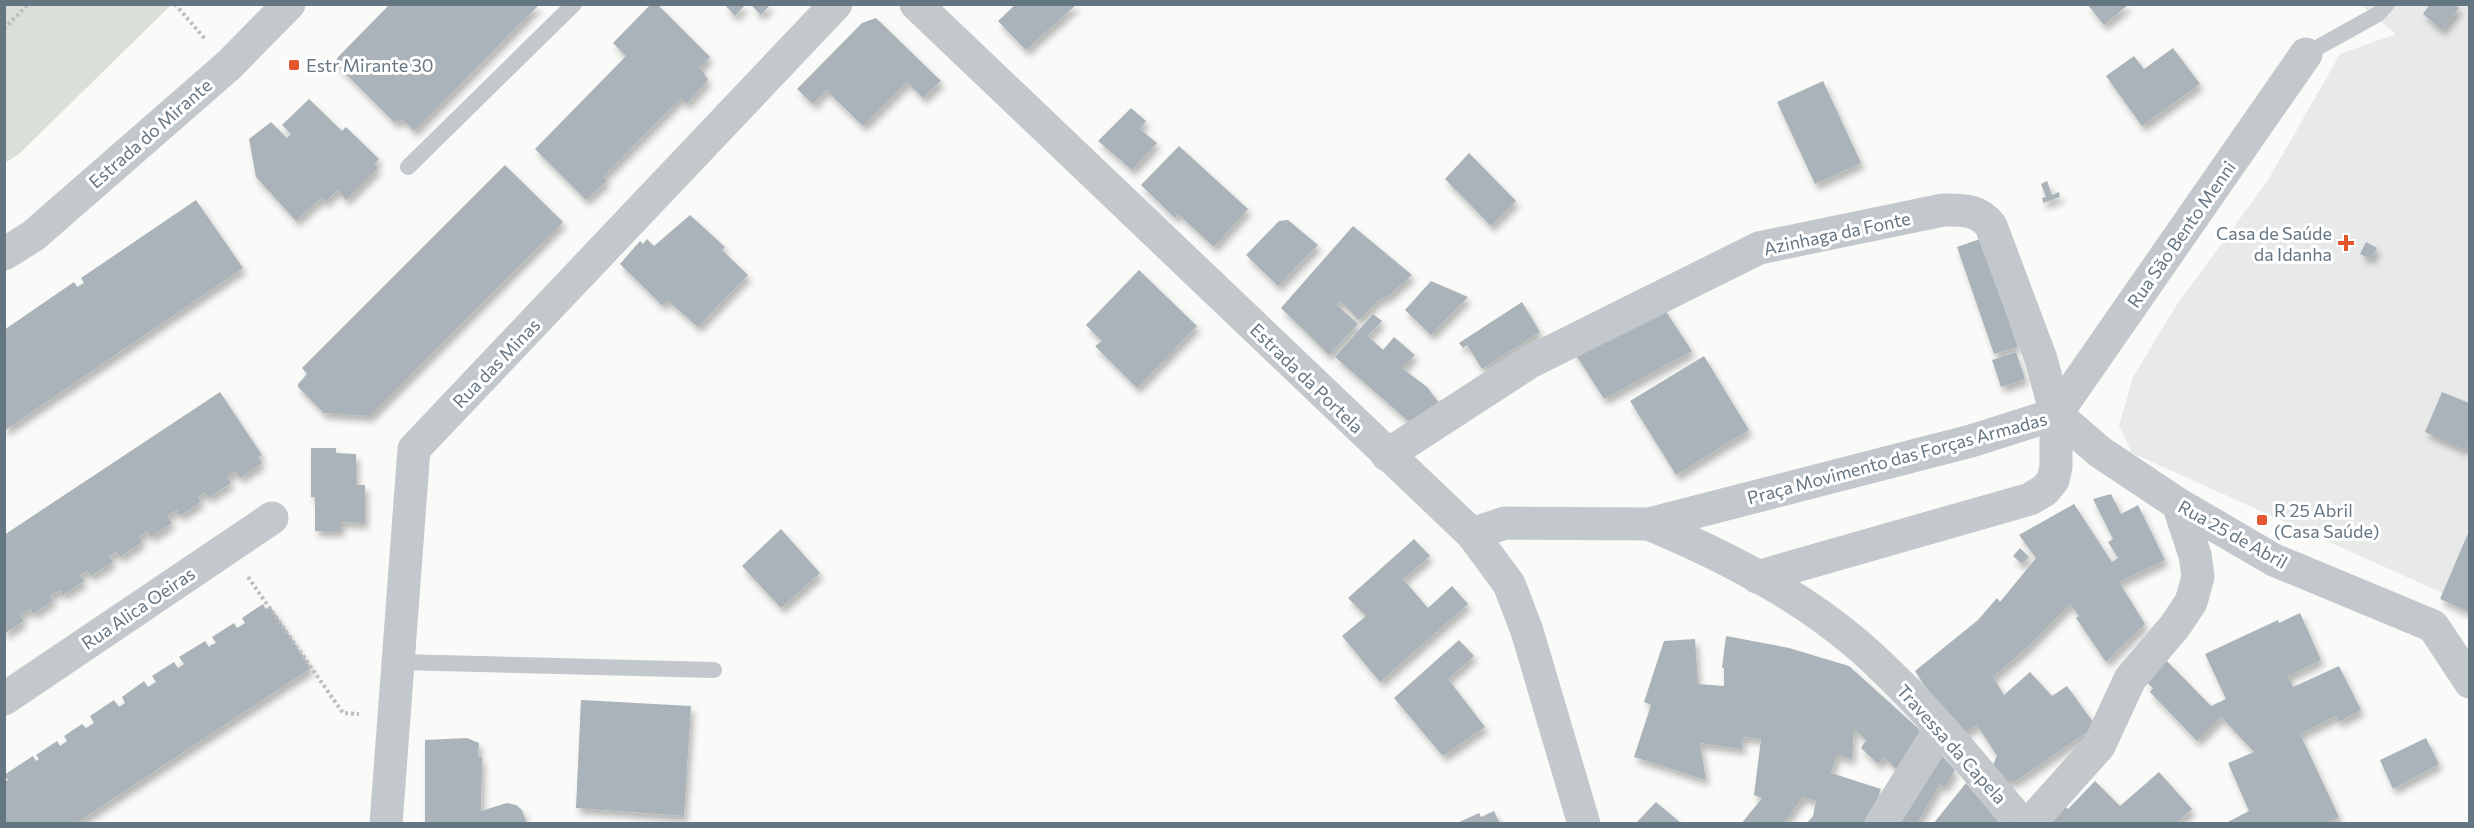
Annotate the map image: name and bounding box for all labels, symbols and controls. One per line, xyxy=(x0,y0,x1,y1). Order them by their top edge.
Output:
place label: Estr Mirante 30 xyxy=(306,54,434,76)
marker: Estr Mirante 30 xyxy=(287,58,301,72)
street label: Estrada do Mirante xyxy=(84,74,216,192)
street label: Rua São Bento Menni xyxy=(2122,157,2240,311)
street label: Azinhaga da Fonte xyxy=(1762,207,1912,259)
place label: Casa de Saúde da Idanha xyxy=(2216,222,2332,265)
marker: Casa de Saúde da Idanha xyxy=(2337,234,2355,252)
street label: Rua das Minas xyxy=(448,314,544,412)
street label: Estrada da Portela xyxy=(1246,318,1368,438)
street label: Praça Movimento das Forças Armadas xyxy=(1745,407,2049,509)
street label: Rua 25 de Abril xyxy=(2175,495,2291,573)
place label: R 25 Abril (Casa Saúde) xyxy=(2274,499,2379,542)
marker: R 25 Abril (Casa Saúde) xyxy=(2255,513,2269,527)
street label: Rua Alica Oeiras xyxy=(77,562,199,654)
street label: Travessa da Capela xyxy=(1893,680,2011,808)

